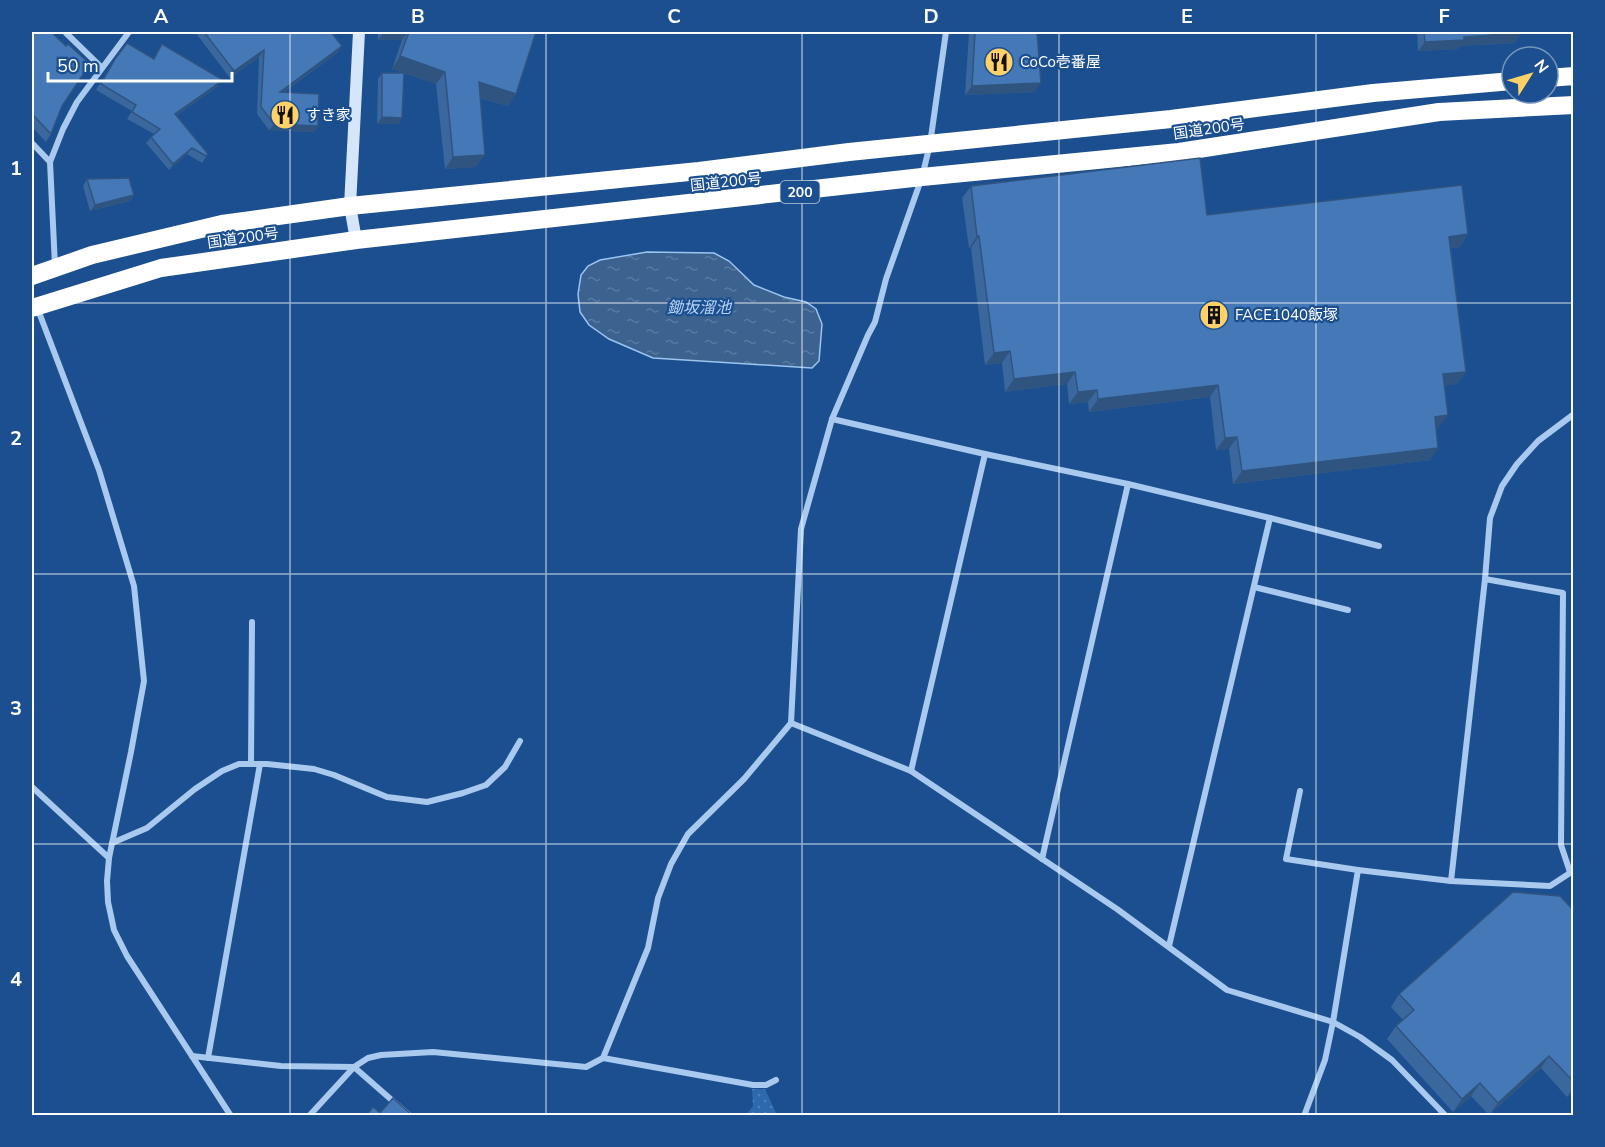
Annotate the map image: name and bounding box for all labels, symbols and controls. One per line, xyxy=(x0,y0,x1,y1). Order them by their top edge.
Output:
text: A xyxy=(154,3,169,30)
text: B xyxy=(411,3,425,30)
text: C xyxy=(667,3,681,30)
text: D xyxy=(923,3,939,30)
text: E xyxy=(1181,3,1193,30)
text: F xyxy=(1438,3,1450,30)
scale bar xyxy=(48,45,232,83)
north arrow xyxy=(1500,45,1560,105)
restaurant icon: CoCo壱番屋 xyxy=(983,46,1015,78)
place label: CoCo壱番屋 xyxy=(1020,52,1101,72)
text: 50 m xyxy=(57,54,99,78)
text: N xyxy=(1529,55,1554,78)
restaurant icon: すき家 xyxy=(269,99,301,131)
place label: すき家 xyxy=(306,105,351,125)
street label: 国道200号 xyxy=(1172,114,1246,144)
text: 1 xyxy=(10,155,22,182)
street label: 国道200号 xyxy=(689,168,763,196)
road number: 200 xyxy=(780,181,820,203)
street label: 国道200号 xyxy=(206,223,280,253)
water label: 鋤坂溜池 xyxy=(667,297,733,319)
building icon: FACE1040飯塚 xyxy=(1198,299,1230,331)
place label: FACE1040飯塚 xyxy=(1235,305,1338,325)
text: 2 xyxy=(10,425,22,452)
text: 3 xyxy=(10,695,22,722)
text: 4 xyxy=(10,966,22,993)

